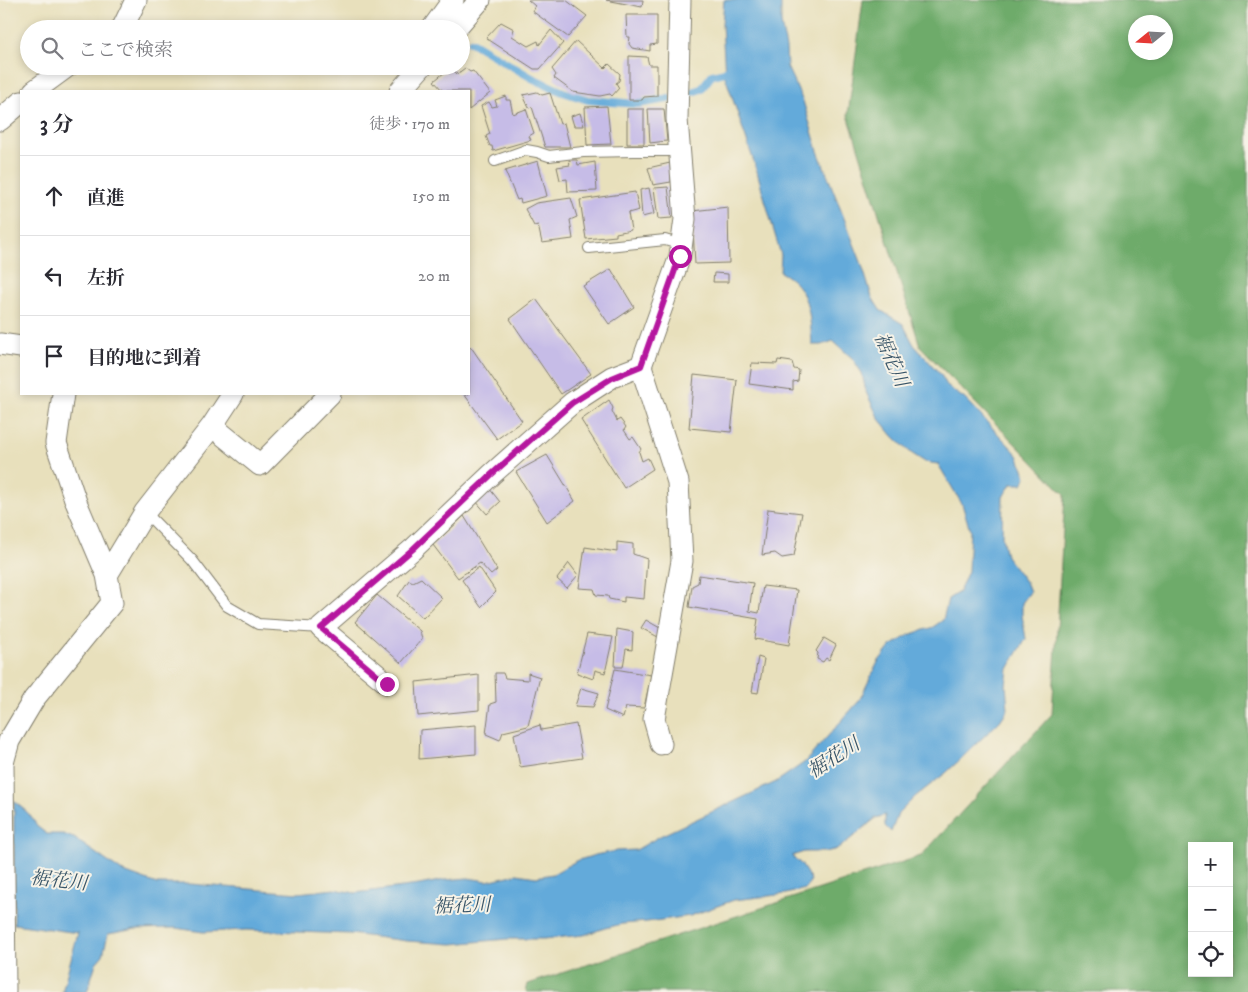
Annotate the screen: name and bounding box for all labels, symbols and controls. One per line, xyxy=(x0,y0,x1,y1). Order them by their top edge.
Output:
north arrow xyxy=(1128,15,1173,60)
search box xyxy=(20,20,470,75)
icon: search xyxy=(38,34,66,62)
text: ここで検索 xyxy=(78,39,173,62)
text: 3 分 xyxy=(40,112,73,138)
text: 徒歩 · 170 m xyxy=(369,114,450,134)
icon: ahead xyxy=(40,182,68,210)
text: 150 m xyxy=(412,186,450,206)
text: 直進 xyxy=(87,187,125,210)
route start xyxy=(669,245,692,268)
icon: left xyxy=(40,262,68,290)
text: 20 m xyxy=(418,266,450,286)
text: 左折 xyxy=(87,267,125,290)
water label: 裾花川 xyxy=(869,329,914,393)
icon: arrive xyxy=(40,342,68,370)
text: 目的地に到着 xyxy=(87,347,201,370)
route end xyxy=(376,673,399,696)
water label: 裾花川 xyxy=(804,732,866,783)
map controls xyxy=(1188,842,1233,977)
button: + xyxy=(1188,842,1233,887)
water label: 裾花川 xyxy=(29,867,91,896)
button: − xyxy=(1188,887,1233,932)
water label: 裾花川 xyxy=(433,893,493,918)
button: locate xyxy=(1188,932,1233,977)

